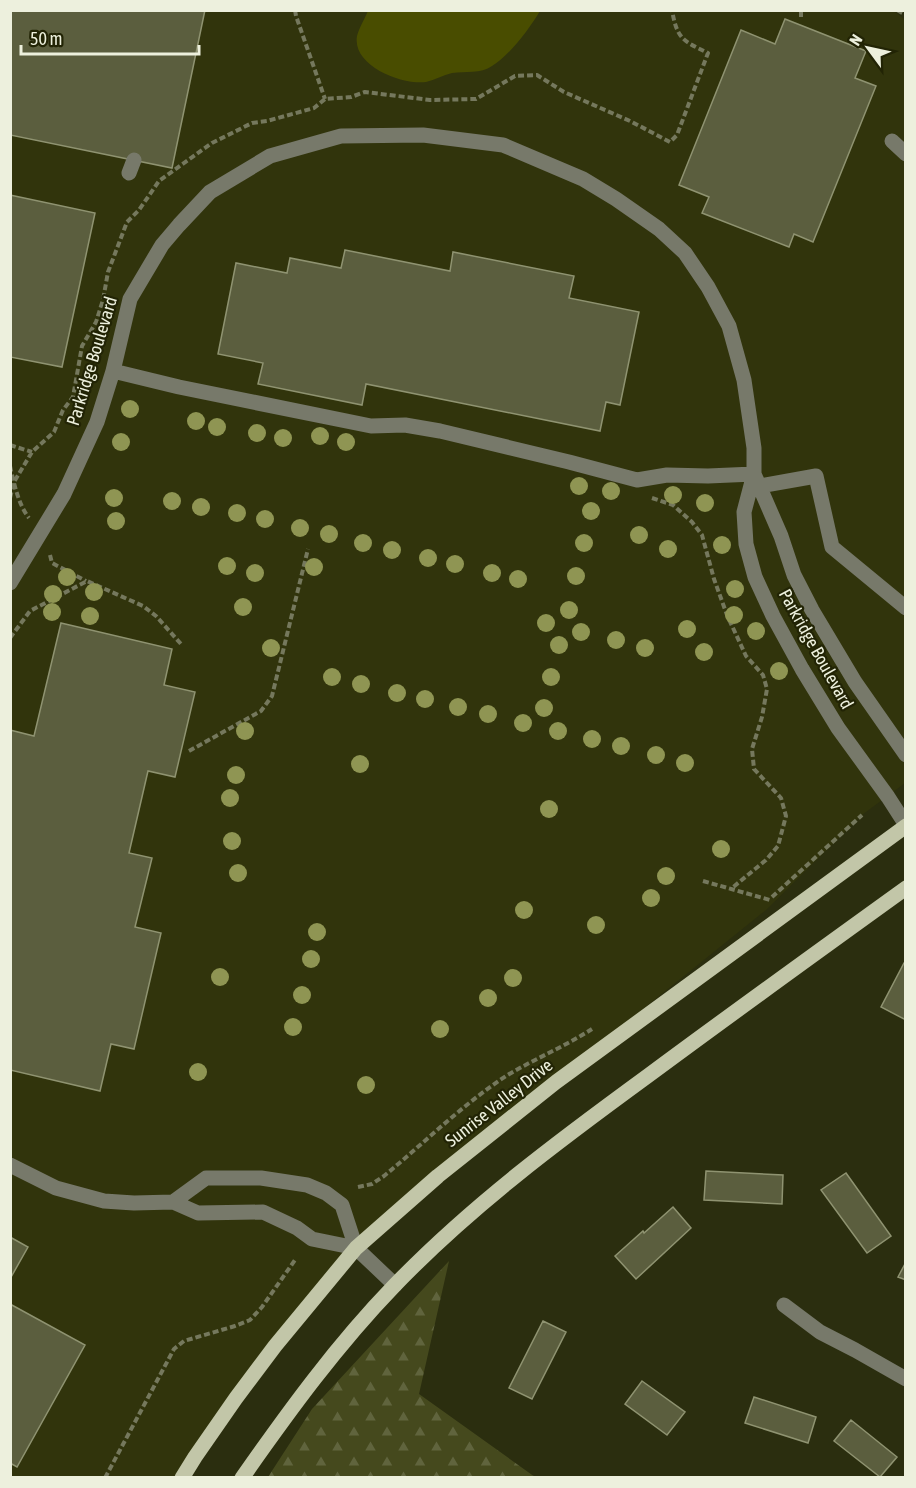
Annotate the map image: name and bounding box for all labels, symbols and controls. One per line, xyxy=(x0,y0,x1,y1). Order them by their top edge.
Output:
scale bar xyxy=(21,18,200,56)
north arrow xyxy=(838,18,898,78)
text: 50 m xyxy=(30,28,62,49)
text: N xyxy=(845,31,866,49)
street label: Parkridge Boulevard xyxy=(62,294,121,428)
street label: Parkridge Boulevard xyxy=(775,585,858,712)
street label: Sunrise Valley Drive xyxy=(441,1054,556,1151)

